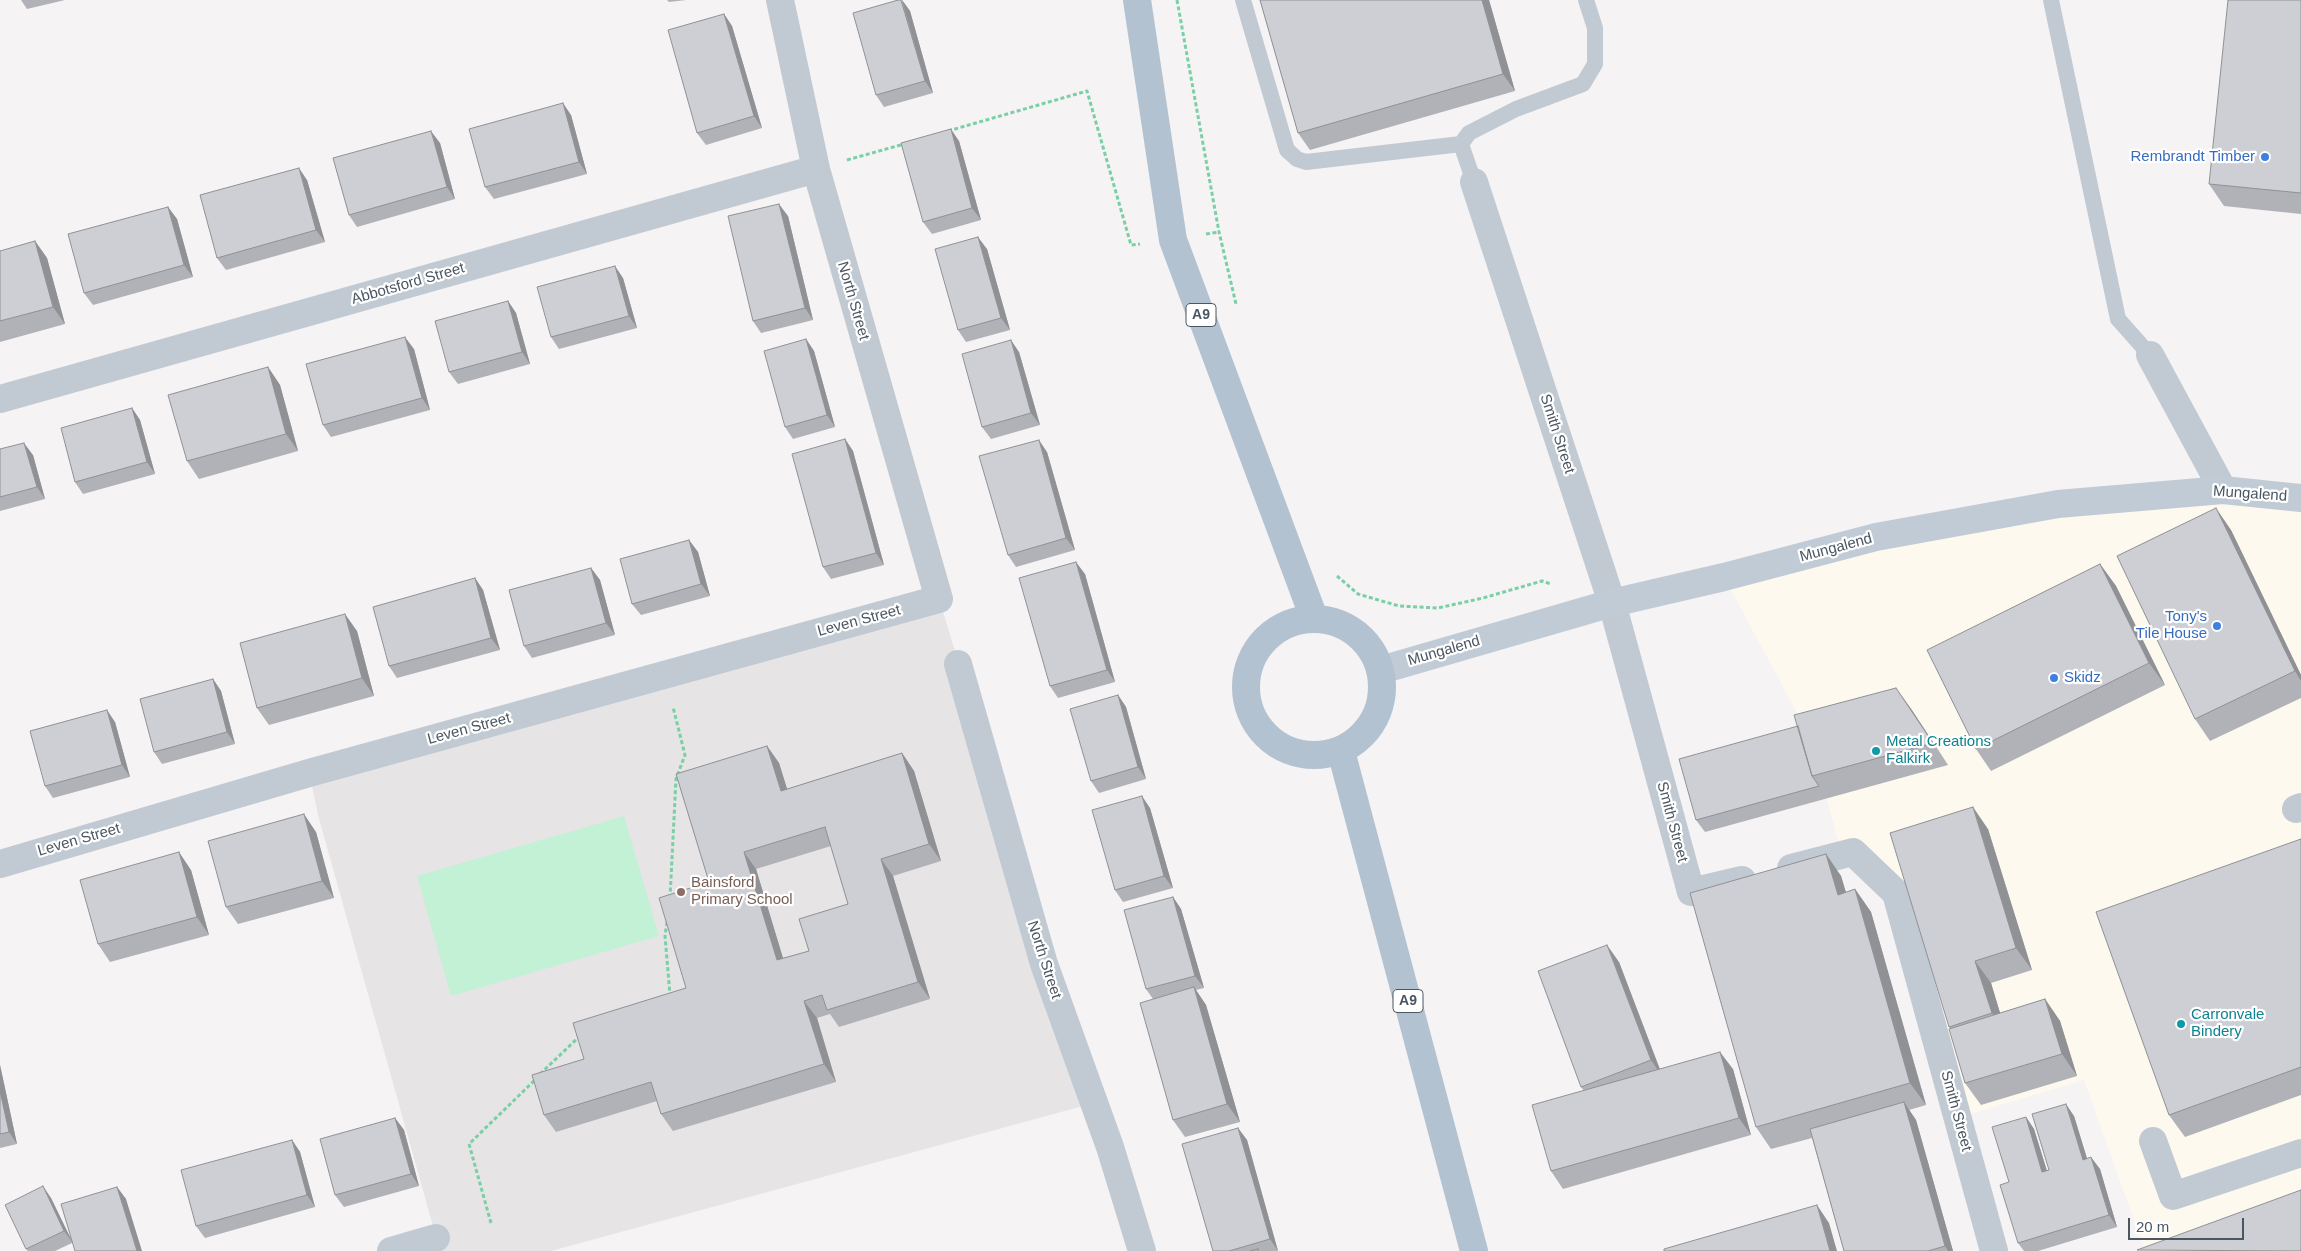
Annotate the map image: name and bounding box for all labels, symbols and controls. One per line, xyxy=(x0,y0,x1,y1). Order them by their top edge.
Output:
place label: Rembrandt Timber xyxy=(2131,148,2255,166)
marker: Rembrandt Timber xyxy=(2259,151,2271,163)
street label: Abbotsford Street xyxy=(349,259,467,309)
street label: North Street xyxy=(833,260,873,342)
road number: A9 xyxy=(1186,304,1216,326)
street label: Smith Street xyxy=(1536,392,1578,476)
street label: Mungalend xyxy=(2212,482,2288,506)
street label: Mungalend xyxy=(1798,530,1874,566)
street label: Leven Street xyxy=(816,601,902,641)
place label: Tony's Tile House xyxy=(2136,608,2207,643)
marker: Tony's Tile House xyxy=(2211,620,2223,632)
street label: Mungalend xyxy=(1406,632,1482,670)
place label: Skidz xyxy=(2064,669,2101,687)
marker: Skidz xyxy=(2048,672,2060,684)
street label: Leven Street xyxy=(426,709,512,749)
place label: Metal Creations Falkirk xyxy=(1886,733,1991,768)
marker: Metal Creations Falkirk xyxy=(1870,745,1882,757)
street label: Smith Street xyxy=(1653,780,1691,864)
street label: Leven Street xyxy=(36,820,122,860)
place label: Bainsford Primary School xyxy=(691,874,793,909)
marker: Bainsford Primary School xyxy=(675,886,687,898)
street label: North Street xyxy=(1023,919,1065,1001)
road number: A9 xyxy=(1393,989,1423,1012)
place label: Carronvale Bindery xyxy=(2191,1006,2264,1041)
marker: Carronvale Bindery xyxy=(2175,1018,2187,1030)
street label: Smith Street xyxy=(1937,1069,1975,1153)
scale bar xyxy=(2131,1208,2247,1240)
text: 20 m xyxy=(2136,1218,2169,1235)

